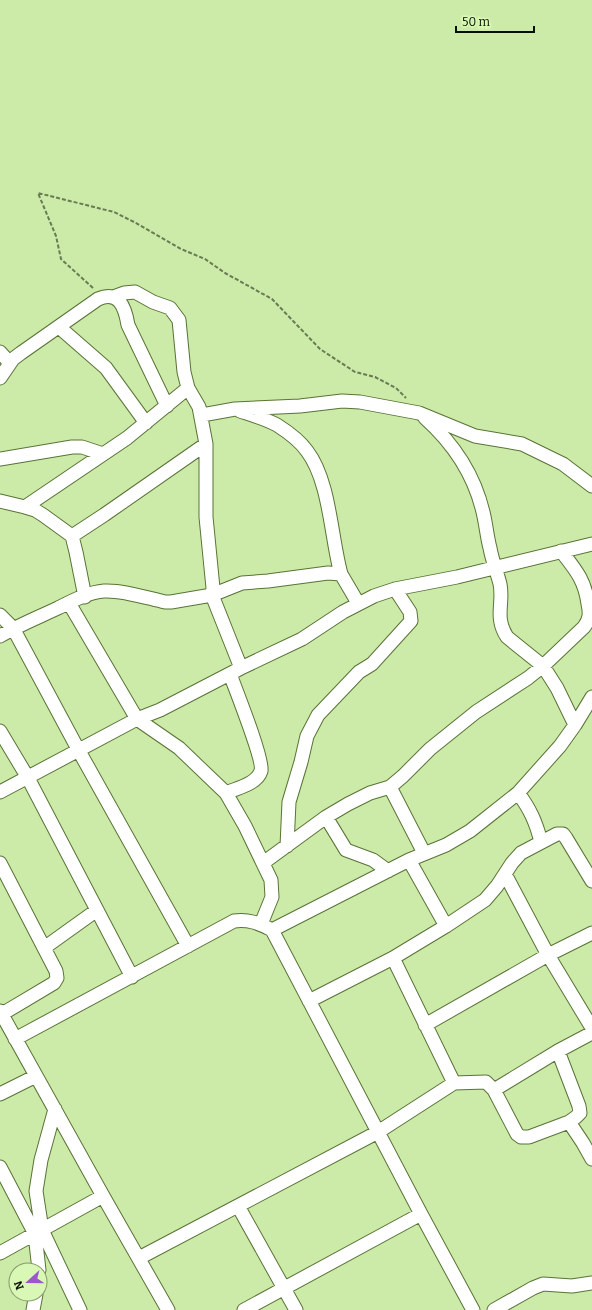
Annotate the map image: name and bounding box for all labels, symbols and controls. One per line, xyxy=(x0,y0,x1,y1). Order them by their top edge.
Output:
scale bar xyxy=(456,8,534,34)
text: 50 m xyxy=(462,15,491,29)
north arrow xyxy=(8,1262,48,1302)
text: N xyxy=(11,1279,27,1292)

